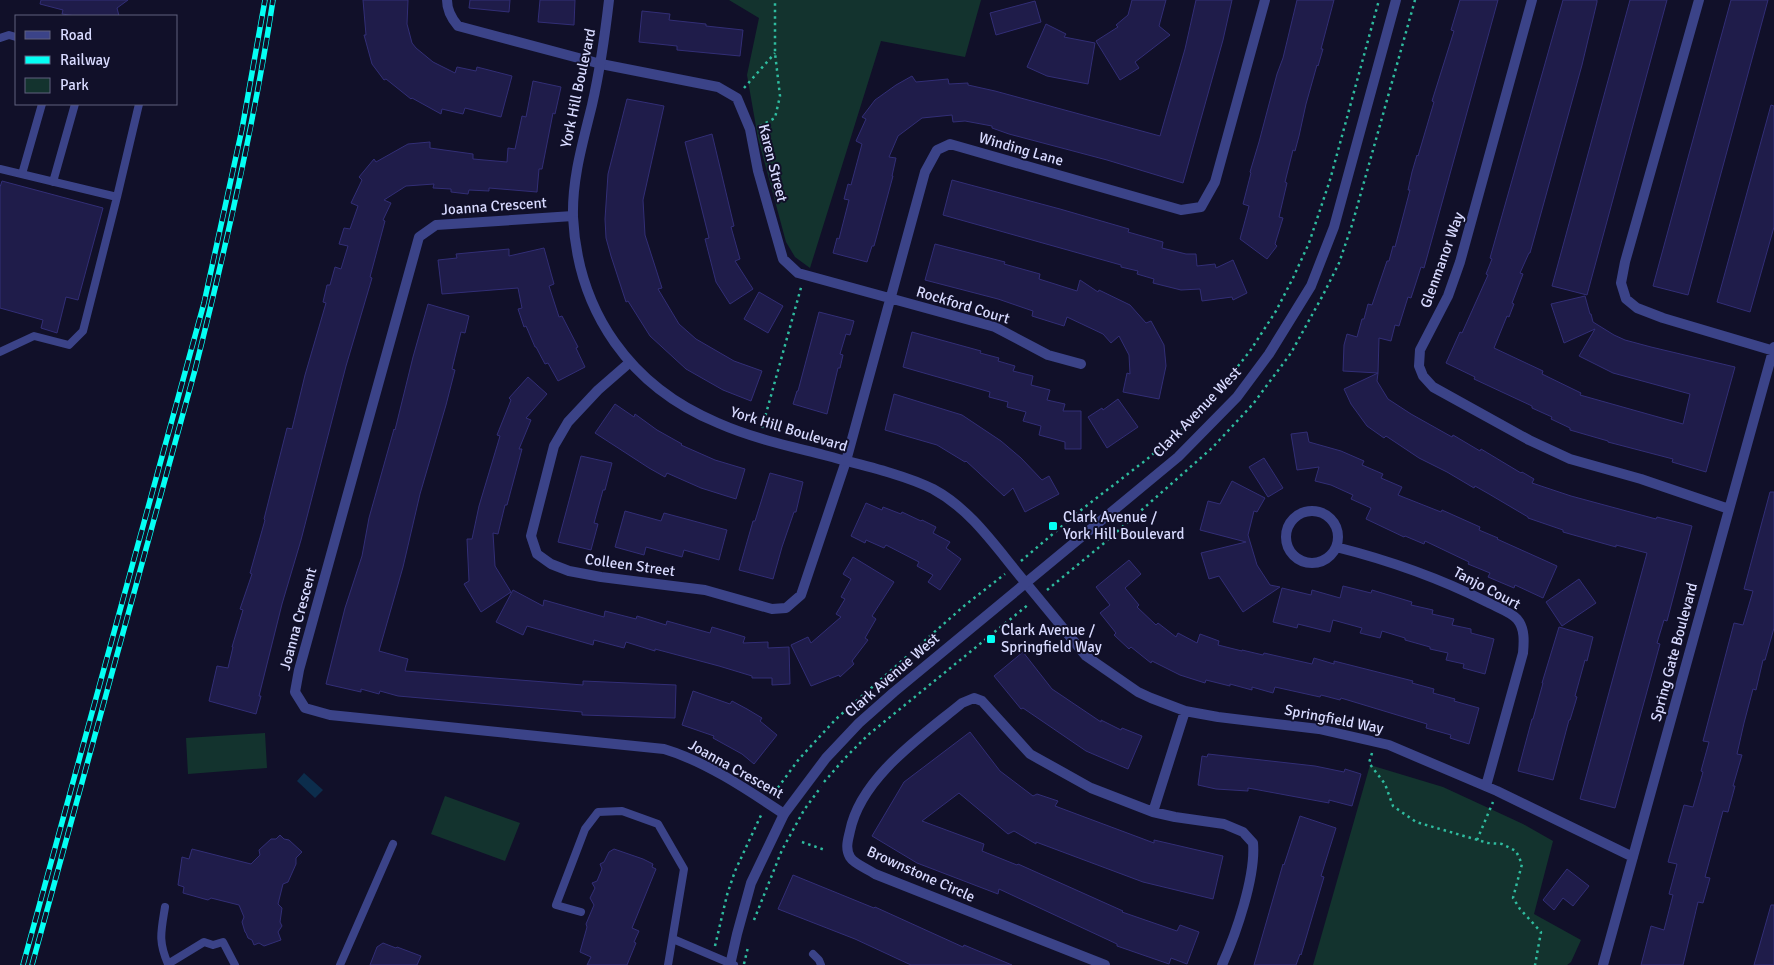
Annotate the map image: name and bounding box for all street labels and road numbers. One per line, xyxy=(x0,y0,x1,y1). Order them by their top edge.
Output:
street label: York Hill Boulevard xyxy=(557,27,599,149)
street label: Karen Street xyxy=(755,122,791,204)
street label: Winding Lane xyxy=(977,128,1065,170)
street label: Joanna Crescent xyxy=(441,193,547,219)
street label: Glenmanor Way xyxy=(1416,210,1468,310)
street label: Rockford Court xyxy=(914,282,1012,328)
street label: Clark Avenue West xyxy=(1149,363,1245,461)
street label: York Hill Boulevard xyxy=(728,403,850,455)
street label: Colleen Street xyxy=(584,550,676,580)
street label: Tanjo Court xyxy=(1450,563,1524,613)
street label: Joanna Crescent xyxy=(276,566,320,672)
street label: Spring Gate Boulevard xyxy=(1647,581,1701,723)
street label: Clark Avenue West xyxy=(841,629,943,721)
street label: Springfield Way xyxy=(1283,701,1385,737)
street label: Joanna Crescent xyxy=(685,736,787,802)
street label: Brownstone Circle xyxy=(864,842,978,906)

